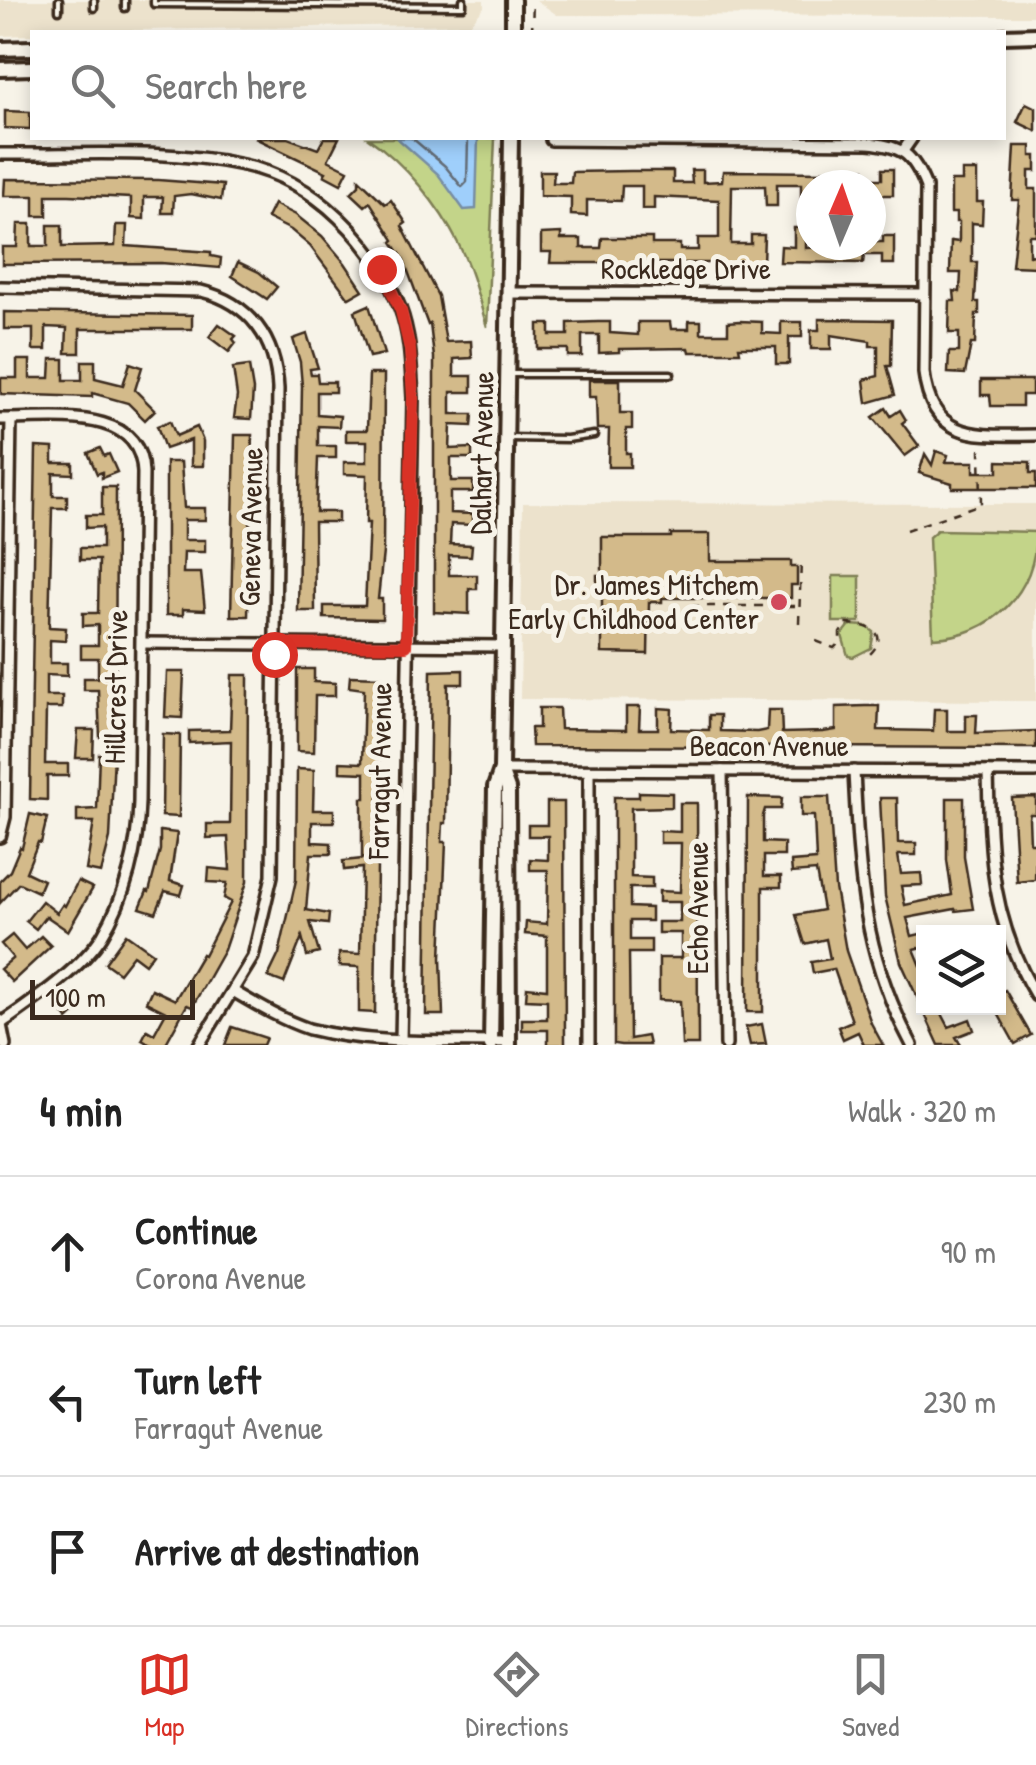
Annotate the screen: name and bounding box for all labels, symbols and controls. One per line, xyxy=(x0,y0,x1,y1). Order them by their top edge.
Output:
search box xyxy=(30,30,1006,140)
icon: search xyxy=(65,58,120,113)
text: Search here xyxy=(145,59,307,111)
north arrow xyxy=(796,170,886,260)
route end xyxy=(359,247,405,293)
street label: Rockledge Drive xyxy=(601,248,771,288)
street label: Dalhart Avenue xyxy=(460,371,502,535)
street label: Geneva Avenue xyxy=(229,447,271,607)
place label: Dr. James Mitchem Early Childhood Center xyxy=(508,564,759,638)
marker: Dr. James Mitchem Early Childhood Center xyxy=(768,591,790,613)
street label: Hillcrest Drive xyxy=(94,610,136,764)
route start xyxy=(252,632,298,678)
street label: Farragut Avenue xyxy=(357,682,401,861)
street label: Beacon Avenue xyxy=(689,725,849,765)
street label: Echo Avenue xyxy=(677,842,717,974)
map controls xyxy=(916,925,1006,1015)
button: layers xyxy=(916,925,1006,1015)
scale bar xyxy=(30,975,195,1020)
text: 100 m xyxy=(45,978,106,1016)
text: 4 min xyxy=(40,1082,122,1139)
text: Walk · 320 m xyxy=(848,1089,996,1132)
text: Continue xyxy=(135,1204,257,1256)
icon: ahead xyxy=(40,1224,95,1279)
text: 90 m xyxy=(941,1230,996,1273)
text: Corona Avenue xyxy=(135,1256,306,1299)
text: Turn left xyxy=(135,1354,260,1406)
icon: left xyxy=(40,1374,95,1429)
text: 230 m xyxy=(923,1380,996,1423)
text: Farragut Avenue xyxy=(135,1406,323,1449)
icon: arrive xyxy=(40,1524,95,1579)
text: Arrive at destination xyxy=(135,1525,419,1577)
tab: Map xyxy=(137,1647,192,1745)
tab: Directions xyxy=(465,1647,568,1745)
tab: Saved xyxy=(842,1647,899,1745)

